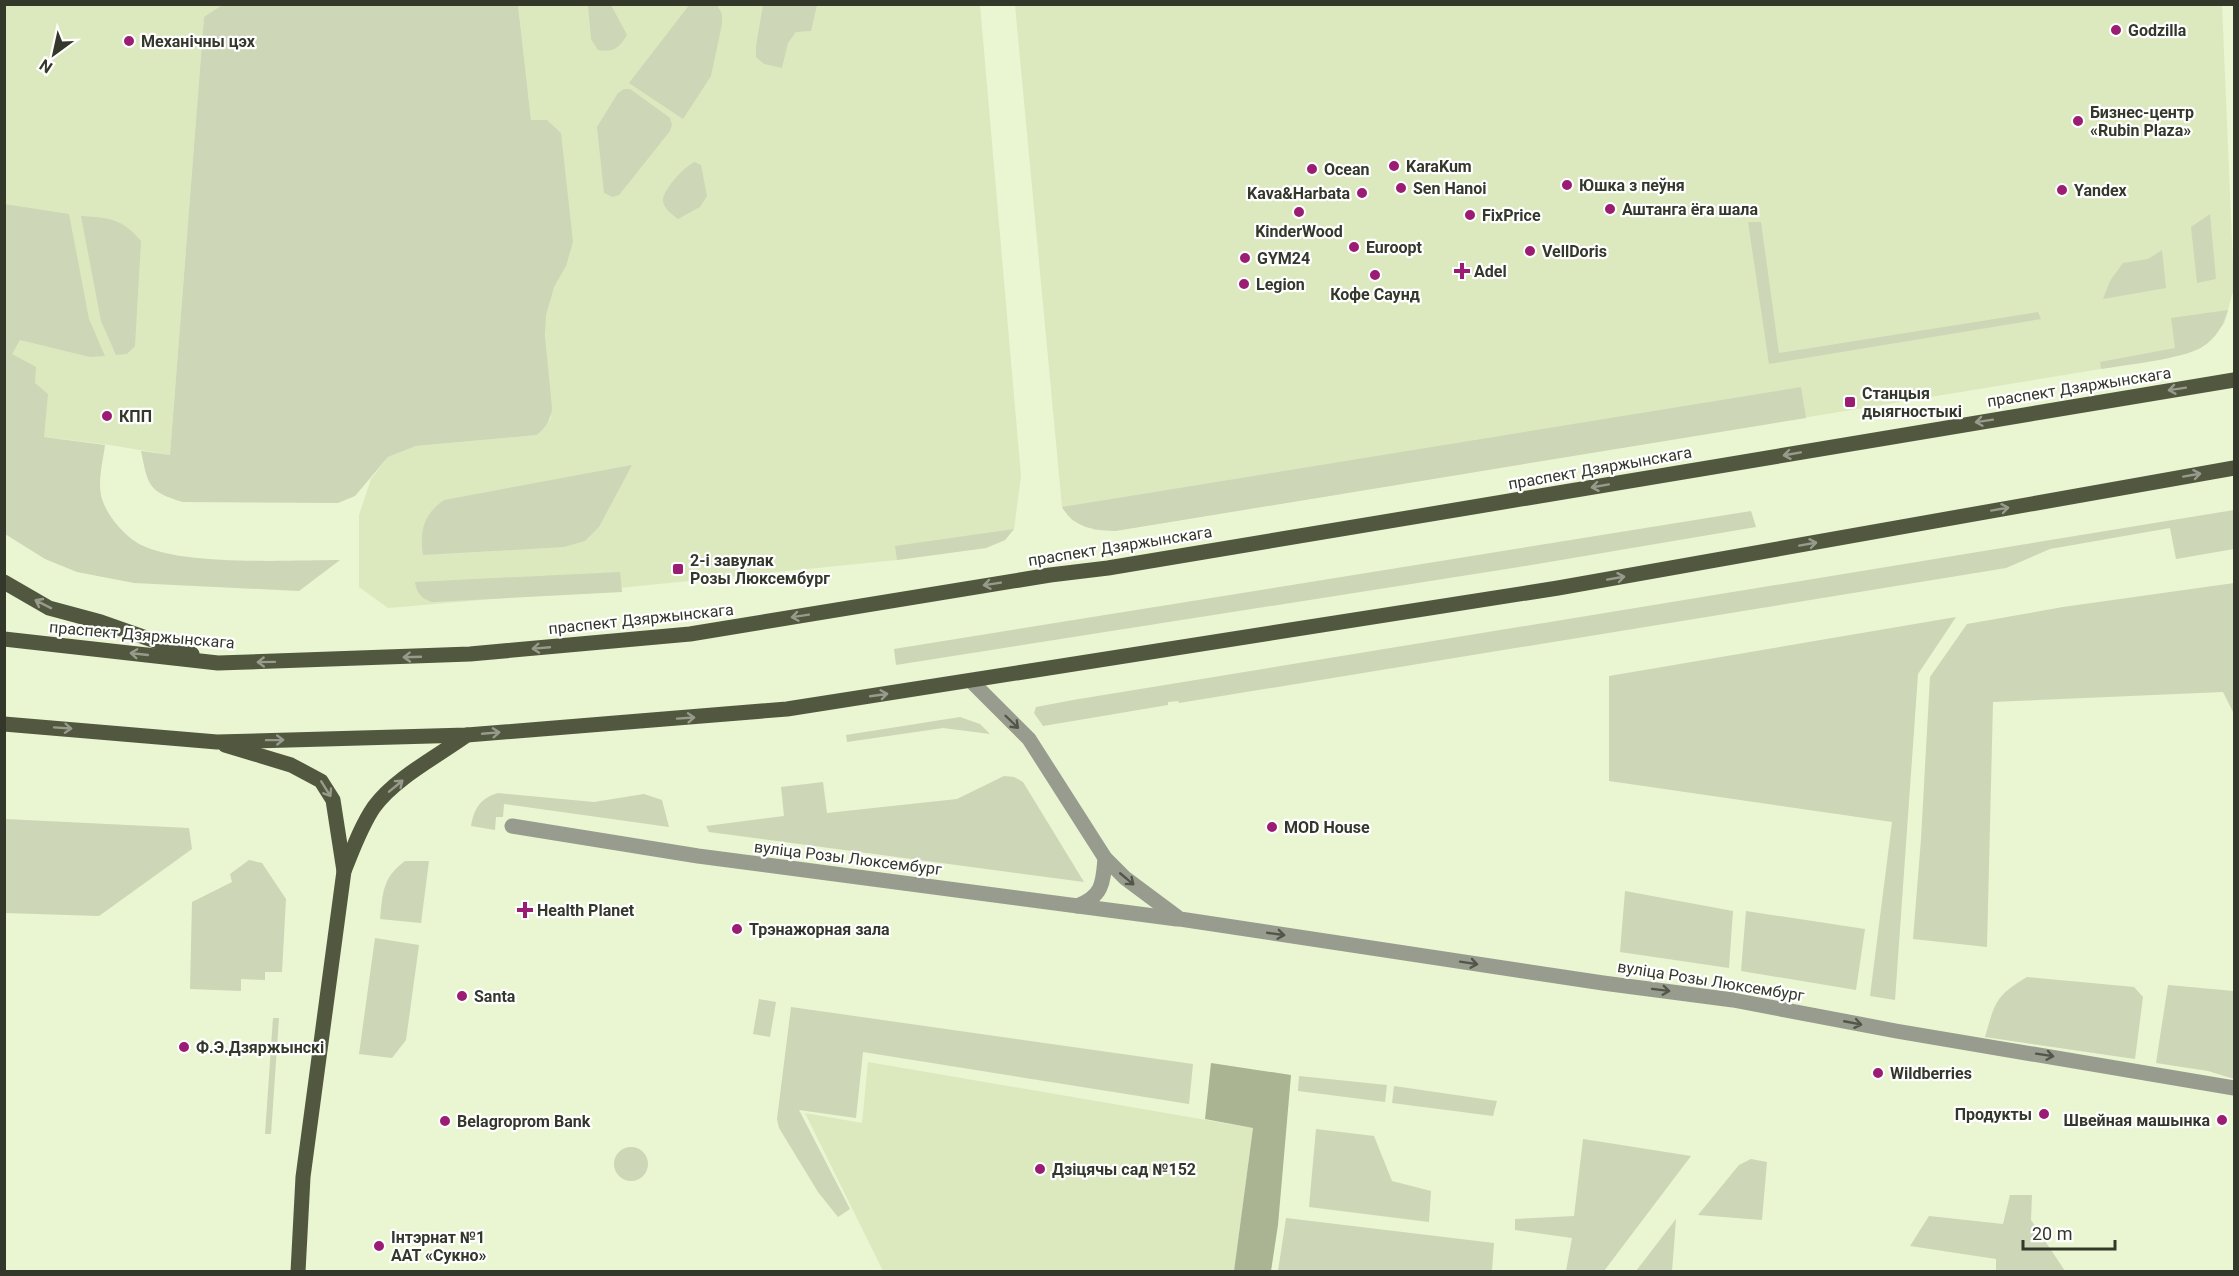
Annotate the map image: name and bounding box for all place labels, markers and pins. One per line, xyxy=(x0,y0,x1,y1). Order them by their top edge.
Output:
place label: Godzilla xyxy=(2128,21,2187,40)
marker: Godzilla xyxy=(2109,23,2123,37)
place label: Механічны цэх xyxy=(141,32,256,51)
marker: Механічны цэх xyxy=(122,34,136,48)
place label: Бизнес-центр «Rubin Plaza» xyxy=(2090,103,2194,140)
marker: Бизнес-центр «Rubin Plaza» xyxy=(2071,114,2085,128)
place label: KaraKum xyxy=(1406,157,1472,176)
marker: KaraKum xyxy=(1387,159,1401,173)
place label: Ocean xyxy=(1324,160,1370,179)
marker: Ocean xyxy=(1305,162,1319,176)
place label: Юшка з пеўня xyxy=(1579,176,1685,195)
marker: Юшка з пеўня xyxy=(1560,178,1574,192)
place label: Sen Hanoi xyxy=(1413,179,1487,198)
marker: Sen Hanoi xyxy=(1394,181,1408,195)
place label: Yandex xyxy=(2074,181,2128,200)
marker: Yandex xyxy=(2055,183,2069,197)
place label: Kava&Harbata xyxy=(1247,184,1350,203)
marker: Kava&Harbata xyxy=(1355,186,1369,200)
place label: Аштанга ёга шала xyxy=(1622,200,1758,219)
marker: Аштанга ёга шала xyxy=(1603,202,1617,216)
marker: KinderWood xyxy=(1292,205,1306,219)
place label: FixPrice xyxy=(1482,206,1541,225)
marker: FixPrice xyxy=(1463,208,1477,222)
place label: KinderWood xyxy=(1255,222,1343,241)
place label: Euroopt xyxy=(1366,238,1423,257)
marker: Euroopt xyxy=(1347,240,1361,254)
place label: VellDoris xyxy=(1542,242,1607,261)
marker: VellDoris xyxy=(1523,244,1537,258)
place label: GYM24 xyxy=(1257,249,1310,268)
marker: GYM24 xyxy=(1238,251,1252,265)
place label: Adel xyxy=(1474,262,1507,281)
marker: Adel xyxy=(1455,264,1469,278)
marker: Кофе Саунд xyxy=(1368,268,1382,282)
place label: Legion xyxy=(1256,275,1305,294)
marker: Legion xyxy=(1237,277,1251,291)
place label: Кофе Саунд xyxy=(1330,285,1420,304)
place label: Станцыя дыягностыкі xyxy=(1862,384,1962,421)
marker: Станцыя дыягностыкі xyxy=(1843,395,1857,409)
place label: КПП xyxy=(119,407,152,426)
marker: КПП xyxy=(100,409,114,423)
place label: 2-і завулак Розы Люксембург xyxy=(690,551,830,588)
marker: 2-і завулак Розы Люксембург xyxy=(671,562,685,576)
place label: MOD House xyxy=(1284,818,1370,837)
marker: MOD House xyxy=(1265,820,1279,834)
place label: Health Planet xyxy=(537,901,635,920)
marker: Health Planet xyxy=(518,903,532,917)
place label: Трэнажорная зала xyxy=(749,920,890,939)
marker: Трэнажорная зала xyxy=(730,922,744,936)
place label: Santa xyxy=(474,987,516,1006)
marker: Santa xyxy=(455,989,469,1003)
place label: Ф.Э.Дзяржынскі xyxy=(196,1038,324,1057)
marker: Ф.Э.Дзяржынскі xyxy=(177,1040,191,1054)
place label: Wildberries xyxy=(1890,1064,1972,1083)
marker: Wildberries xyxy=(1871,1066,1885,1080)
place label: Продукты xyxy=(1955,1105,2032,1124)
marker: Продукты xyxy=(2037,1107,2051,1121)
place label: Швейная машынка xyxy=(2064,1111,2210,1130)
place label: Belagroprom Bank xyxy=(457,1112,591,1131)
marker: Швейная машынка xyxy=(2215,1113,2229,1127)
marker: Belagroprom Bank xyxy=(438,1114,452,1128)
place label: Дзіцячы сад №152 xyxy=(1052,1160,1196,1179)
marker: Дзіцячы сад №152 xyxy=(1033,1162,1047,1176)
place label: Інтэрнат №1 ААТ «Сукно» xyxy=(391,1228,487,1265)
marker: Інтэрнат №1 ААТ «Сукно» xyxy=(372,1239,386,1253)

